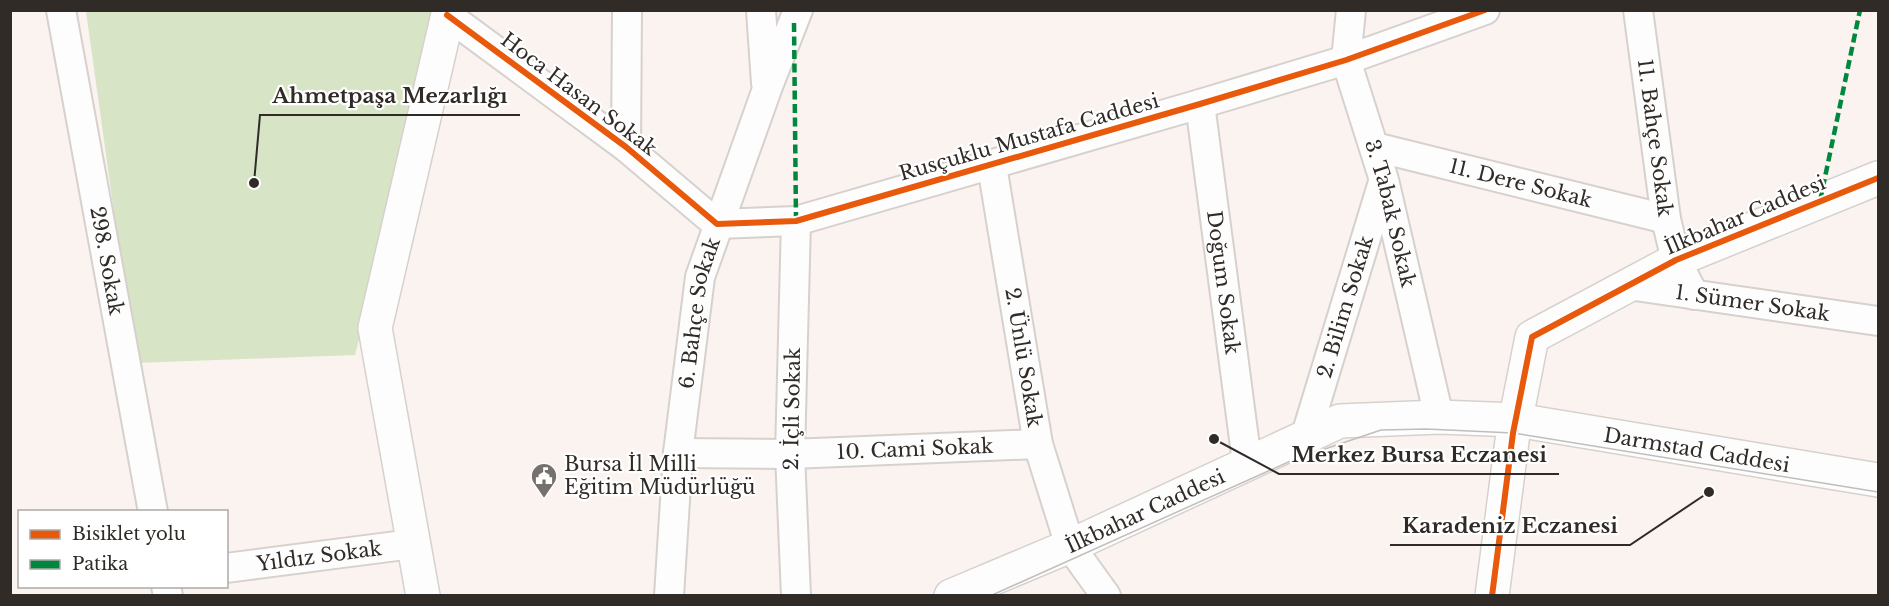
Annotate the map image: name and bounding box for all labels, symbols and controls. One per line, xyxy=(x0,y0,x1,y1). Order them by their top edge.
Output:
street label: Hoca Hasan Sokak xyxy=(496,27,662,161)
street label: 11. Bahçe Sokak xyxy=(1633,58,1678,219)
callout: Ahmetpaşa Mezarlığı xyxy=(260,76,520,115)
text: Ahmetpaşa Mezarlığı xyxy=(271,83,508,109)
street label: Rusçuklu Mustafa Caddesi xyxy=(896,88,1162,186)
street label: 3. Tabak Sokak xyxy=(1360,136,1421,290)
street label: 11. Dere Sokak xyxy=(1447,154,1595,212)
street label: İlkbahar Caddesi xyxy=(1661,169,1829,260)
street label: 298. Sokak xyxy=(85,204,129,318)
street label: Doğum Sokak xyxy=(1202,209,1245,357)
street label: 2. Bilim Sokak xyxy=(1312,232,1378,381)
street label: 6. Bahçe Sokak xyxy=(674,233,725,390)
street label: 1. Sümer Sokak xyxy=(1674,280,1832,326)
street label: 2. Ünlü Sokak xyxy=(1000,286,1047,430)
street label: 2. İçli Sokak xyxy=(778,347,805,471)
street label: Darmstad Caddesi xyxy=(1602,423,1792,477)
street label: 10. Cami Sokak xyxy=(836,434,994,464)
callout: Merkez Bursa Eczanesi xyxy=(1279,435,1559,474)
text: Merkez Bursa Eczanesi xyxy=(1291,442,1547,468)
place label: Bursa İl Milli Eğitim Müdürlüğü xyxy=(564,451,755,499)
public building icon: Bursa İl Milli Eğitim Müdürlüğü xyxy=(529,461,559,499)
street label: İlkbahar Caddesi xyxy=(1062,464,1229,558)
callout: Karadeniz Eczanesi xyxy=(1390,506,1630,545)
legend xyxy=(18,510,228,588)
text: Karadeniz Eczanesi xyxy=(1402,513,1618,539)
text: Bisiklet yolu xyxy=(72,523,186,545)
street label: Yıldız Sokak xyxy=(254,536,384,576)
text: Patika xyxy=(72,553,128,575)

